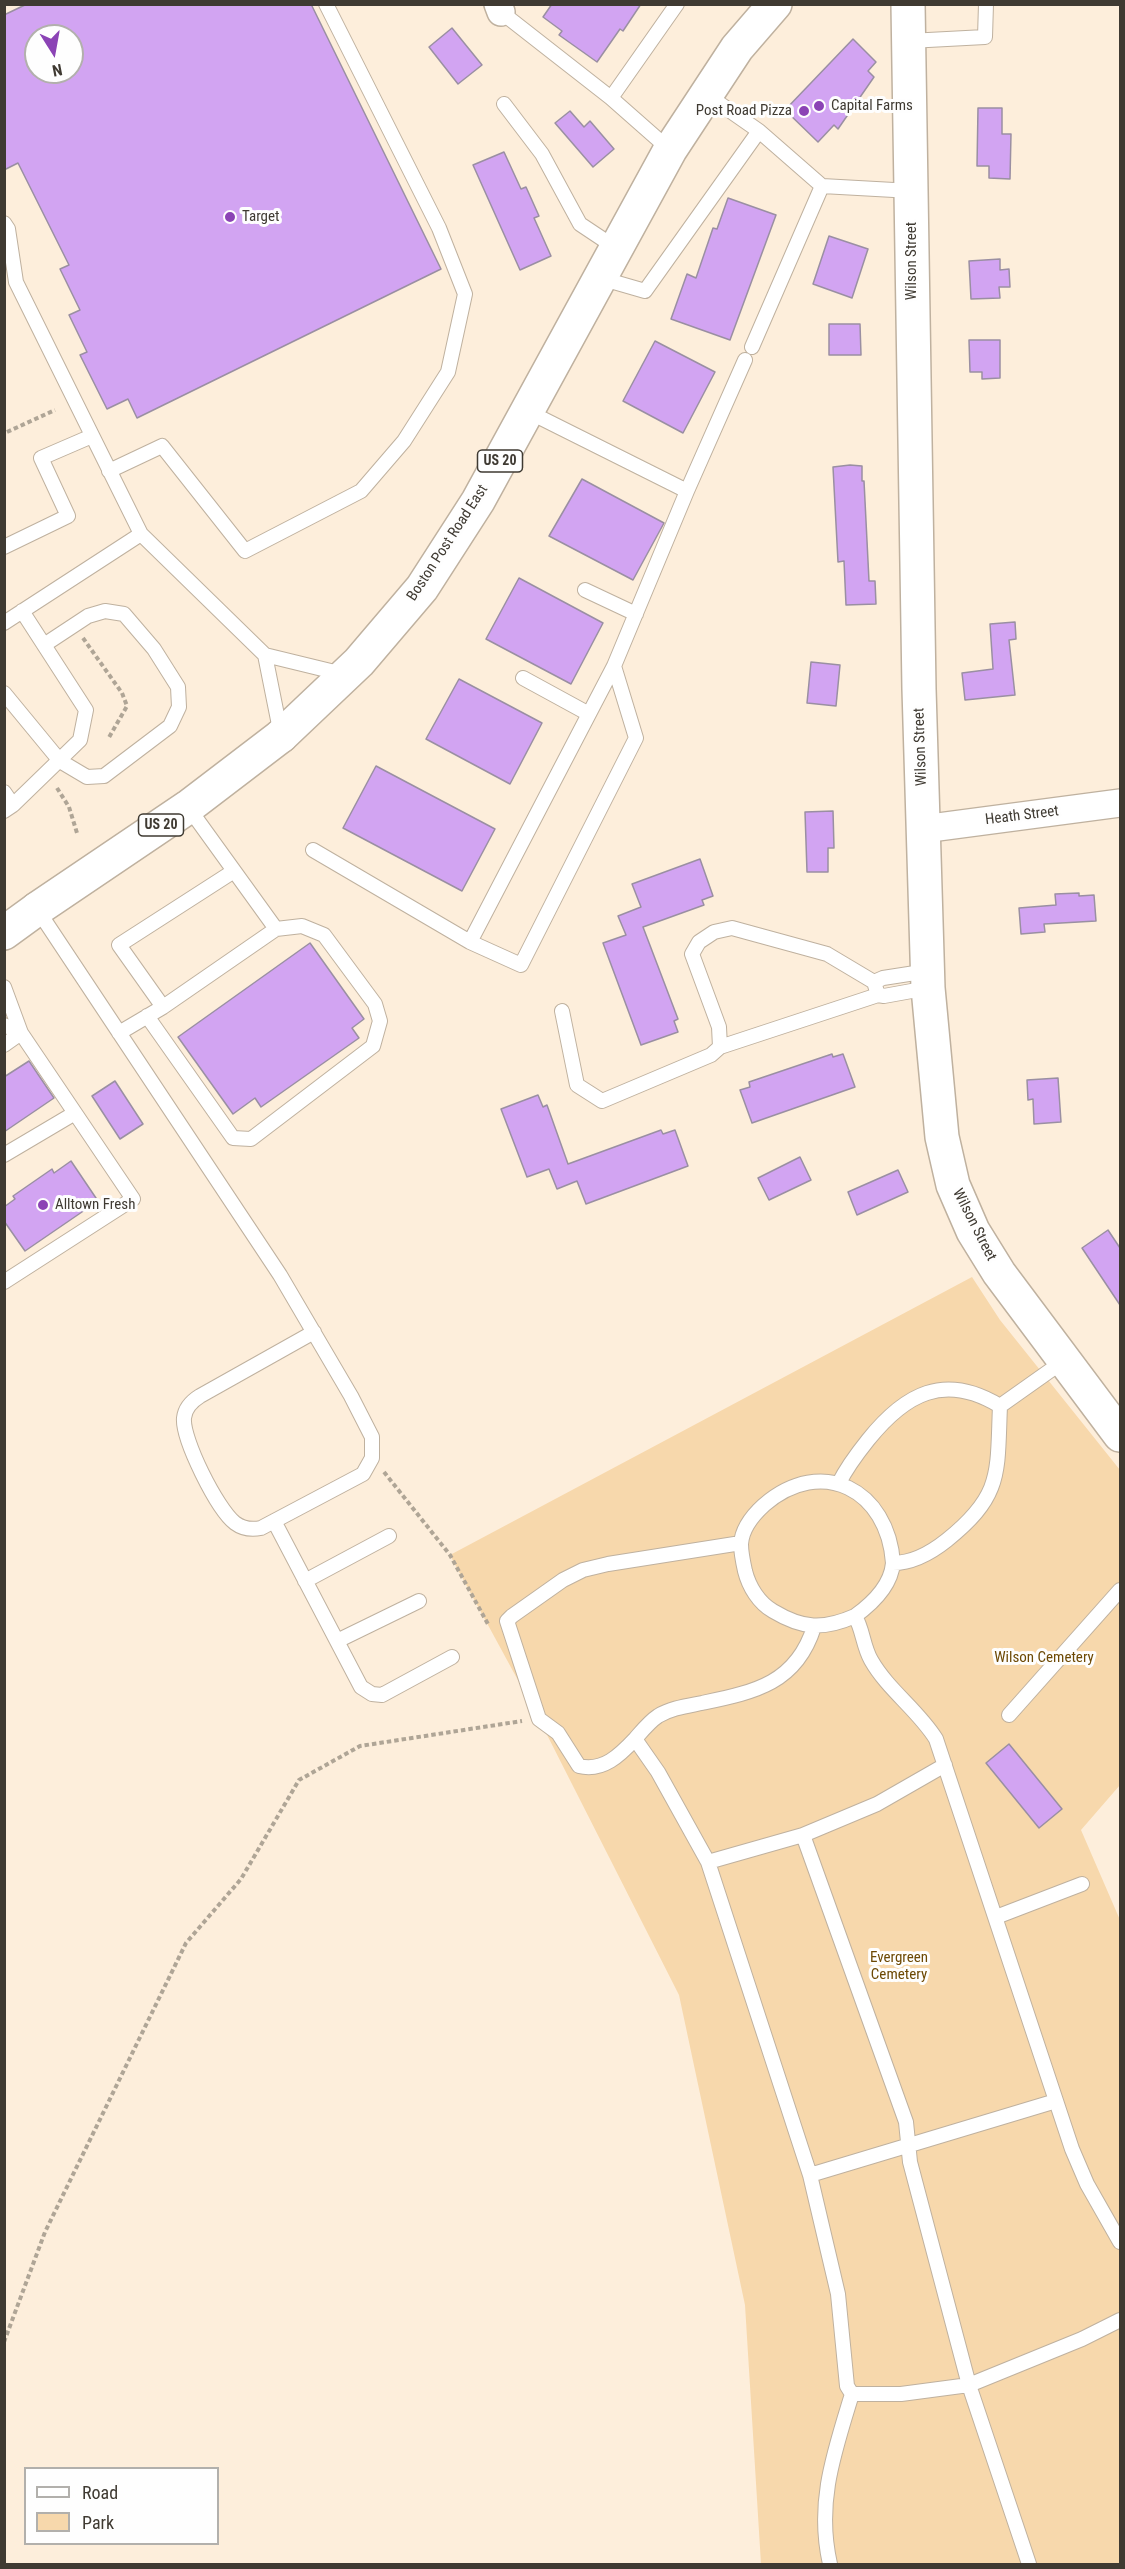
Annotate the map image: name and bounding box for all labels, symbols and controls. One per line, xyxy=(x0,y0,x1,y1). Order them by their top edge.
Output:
north arrow xyxy=(24,24,84,84)
text: N xyxy=(51,60,64,80)
place label: Capital Farms xyxy=(831,97,913,115)
marker: Capital Farms xyxy=(812,99,826,113)
place label: Post Road Pizza xyxy=(696,102,792,120)
marker: Post Road Pizza xyxy=(797,104,811,118)
place label: Target xyxy=(242,208,279,226)
marker: Target xyxy=(223,210,237,224)
street label: Wilson Street xyxy=(903,222,921,300)
road number: US 20 xyxy=(478,450,522,472)
street label: Boston Post Road East xyxy=(404,481,492,605)
street label: Wilson Street xyxy=(911,707,931,787)
street label: Heath Street xyxy=(984,803,1060,829)
road number: US 20 xyxy=(138,814,184,836)
street label: Wilson Street xyxy=(948,1186,1000,1264)
place label: Alltown Fresh xyxy=(55,1196,135,1214)
marker: Alltown Fresh xyxy=(36,1198,50,1212)
park label: Wilson Cemetery xyxy=(994,1649,1094,1667)
park label: Evergreen Cemetery xyxy=(870,1949,928,1984)
legend xyxy=(24,2467,219,2545)
text: Road xyxy=(82,2482,118,2503)
text: Park xyxy=(82,2512,114,2533)

